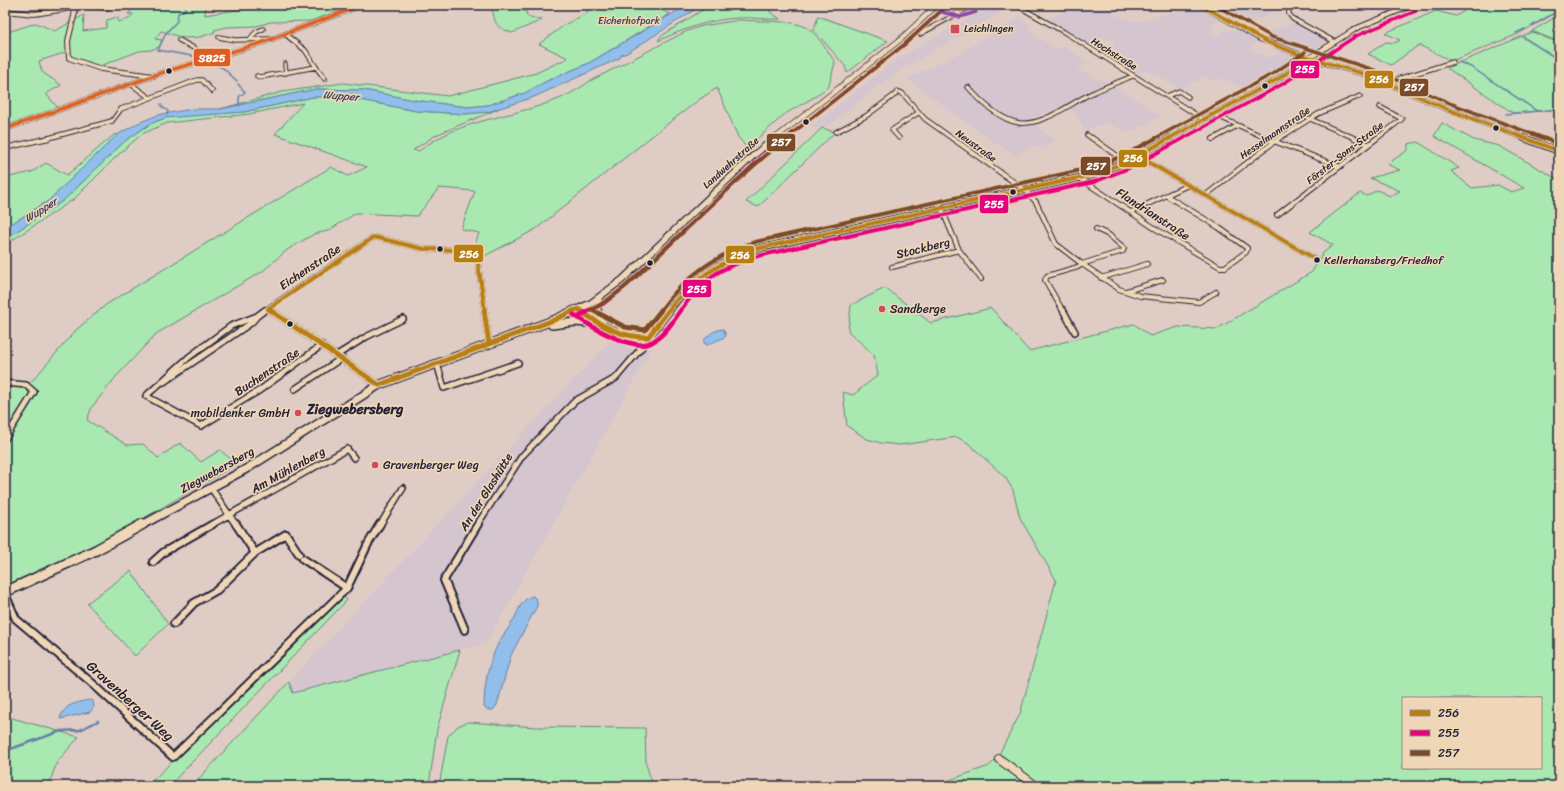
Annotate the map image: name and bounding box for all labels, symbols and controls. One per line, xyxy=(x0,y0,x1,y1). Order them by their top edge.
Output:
park label: Eicherhofpark xyxy=(598,12,661,30)
place label: Leichlingen xyxy=(964,20,1014,38)
marker: Leichlingen xyxy=(949,23,961,35)
street label: Hochstraße xyxy=(1087,33,1141,75)
line badge: SB25 xyxy=(193,48,231,67)
text: SB25 xyxy=(197,49,226,68)
line badge: 255 xyxy=(1290,60,1320,79)
text: 255 xyxy=(1294,60,1315,79)
unlabelled marker xyxy=(164,66,174,76)
line badge: 256 xyxy=(1364,70,1394,89)
text: 256 xyxy=(1368,70,1389,89)
line badge: 257 xyxy=(1399,78,1429,97)
text: 257 xyxy=(1403,78,1425,97)
unlabelled marker xyxy=(1260,81,1270,91)
water label: Wupper xyxy=(322,85,362,107)
street label: Hesselmannstraße xyxy=(1236,102,1314,164)
unlabelled marker xyxy=(801,117,811,127)
street label: Förster-Sons-Straße xyxy=(1302,117,1388,189)
unlabelled marker xyxy=(1491,123,1501,133)
street label: Neustraße xyxy=(951,125,1001,167)
street label: Landwehrstraße xyxy=(698,132,764,194)
line badge: 257 xyxy=(766,133,796,152)
text: 257 xyxy=(770,133,792,152)
line badge: 256 xyxy=(1118,149,1148,168)
text: 256 xyxy=(1122,149,1143,168)
line badge: 257 xyxy=(1080,156,1111,176)
text: 257 xyxy=(1085,157,1107,176)
street label: Flandrianstraße xyxy=(1111,182,1195,246)
unlabelled marker xyxy=(1008,187,1018,197)
water label: Wupper xyxy=(21,191,63,228)
line badge: 255 xyxy=(979,194,1009,214)
text: 255 xyxy=(983,195,1004,214)
street label: Stockberg xyxy=(894,231,952,265)
street label: Eichenstraße xyxy=(274,238,346,296)
unlabelled marker xyxy=(435,244,445,254)
line badge: 256 xyxy=(453,244,484,263)
text: 256 xyxy=(458,245,479,264)
line badge: 256 xyxy=(725,245,755,264)
text: 256 xyxy=(729,246,750,265)
place label: Kellerhansberg/Friedhof xyxy=(1324,251,1445,270)
marker: Kellerhansberg/Friedhof xyxy=(1312,255,1322,265)
unlabelled marker xyxy=(645,258,655,268)
line badge: 255 xyxy=(682,279,712,298)
text: 255 xyxy=(686,280,707,299)
place label: Sandberge xyxy=(890,298,946,320)
marker: Sandberge xyxy=(877,304,887,314)
unlabelled marker xyxy=(285,319,295,329)
street label: Buchenstraße xyxy=(230,342,304,402)
district label: Ziegwebersberg xyxy=(306,397,404,422)
place label: mobildenker GmbH xyxy=(191,402,290,424)
marker: mobildenker GmbH xyxy=(293,408,303,418)
street label: Ziegwebersberg xyxy=(175,440,259,500)
street label: Am Mühlenberg xyxy=(246,440,329,500)
street label: An der Glashütte xyxy=(453,448,519,536)
place label: Gravenberger Weg xyxy=(383,454,479,476)
marker: Gravenberger Weg xyxy=(370,460,380,470)
street label: Gravenberger Weg xyxy=(80,654,180,748)
legend xyxy=(1402,697,1542,769)
text: 256 xyxy=(1438,702,1459,724)
text: 255 xyxy=(1438,722,1460,744)
text: 257 xyxy=(1438,742,1460,764)

